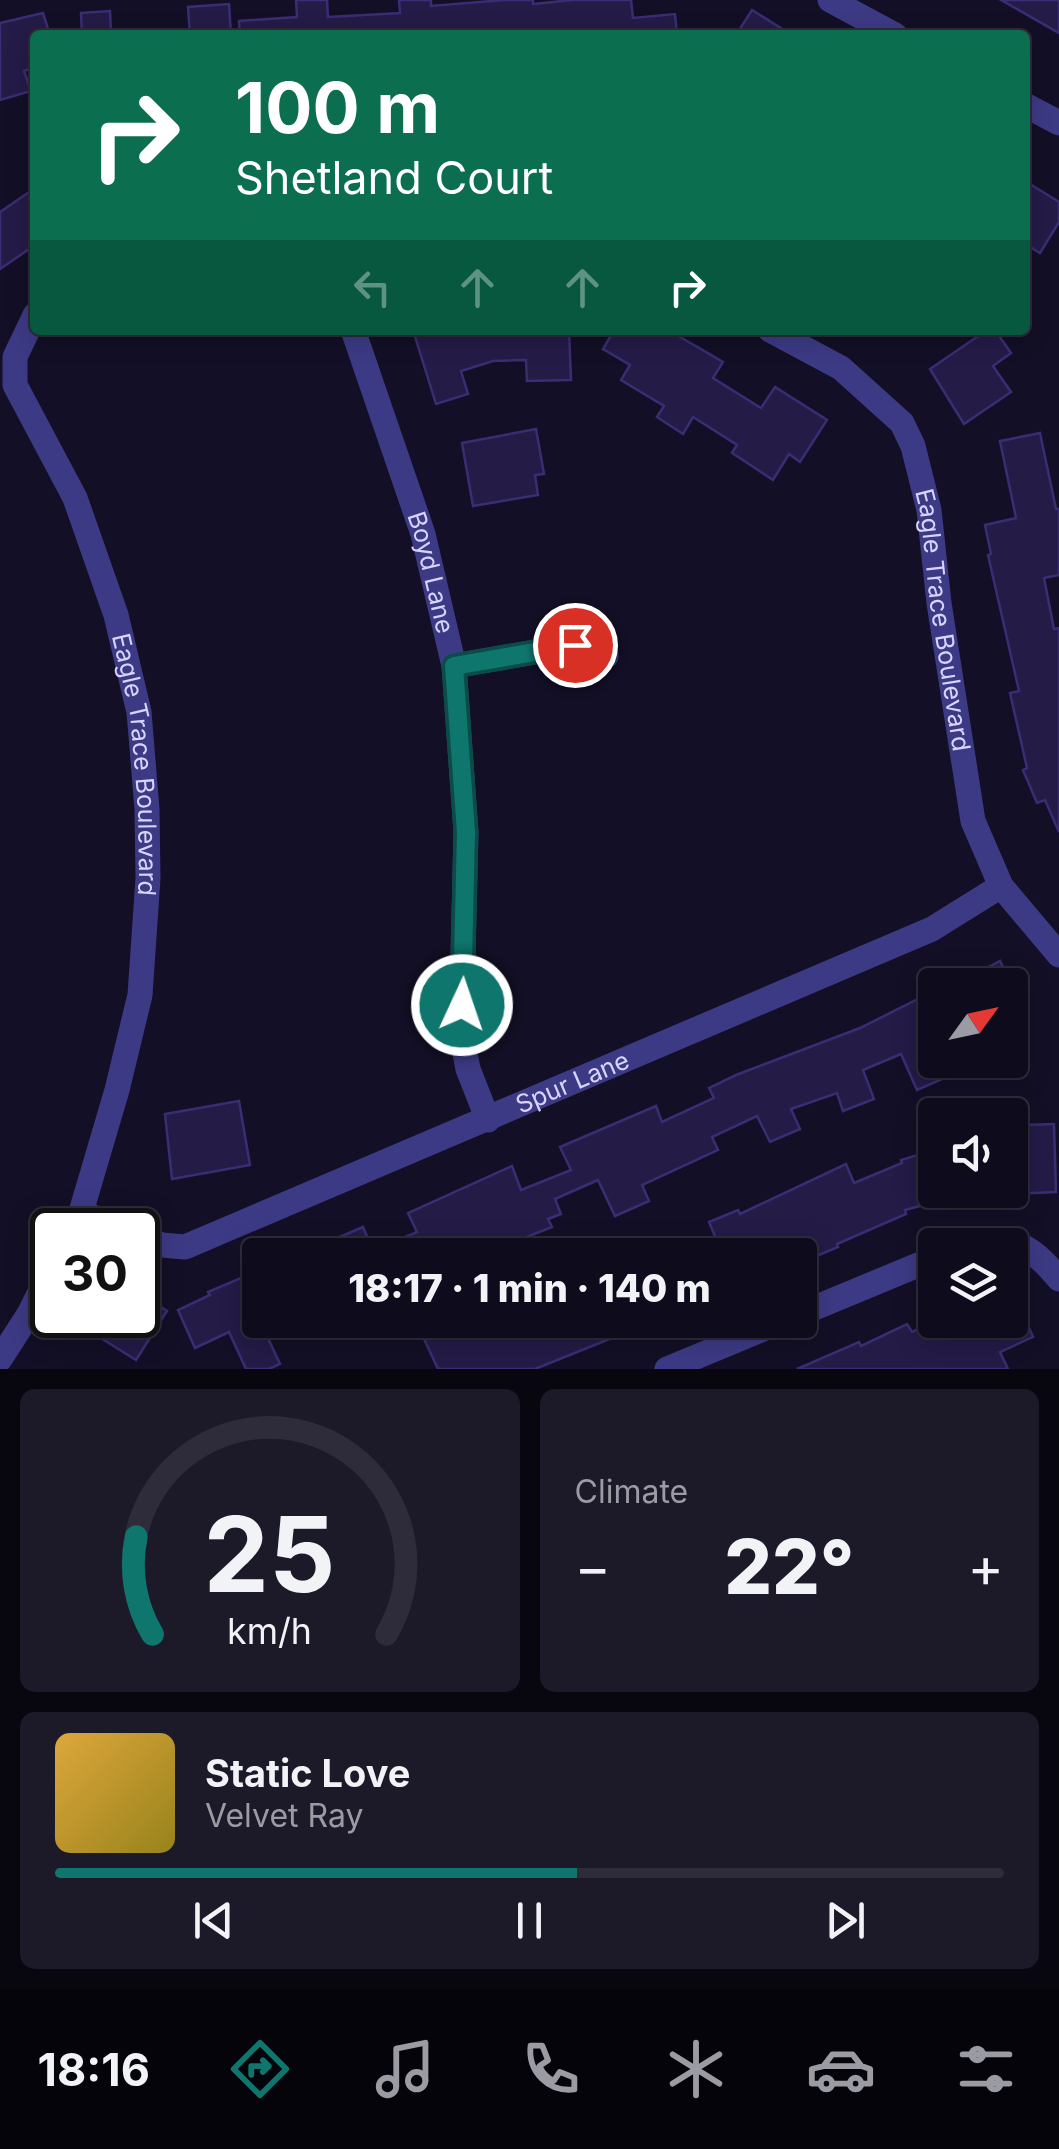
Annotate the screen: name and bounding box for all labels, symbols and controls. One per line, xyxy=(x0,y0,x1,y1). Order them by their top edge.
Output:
text: 100 m xyxy=(235,65,440,150)
icon: right xyxy=(70,70,200,200)
text: Shetland Court xyxy=(235,150,553,205)
icon: left xyxy=(345,260,400,315)
icon: ahead xyxy=(450,260,505,315)
icon: ahead xyxy=(555,260,610,315)
icon: right xyxy=(660,260,715,315)
street label: Eagle Trace Boulevard xyxy=(909,485,977,753)
street label: Boyd Lane xyxy=(401,508,461,636)
pin xyxy=(533,603,618,688)
icon: arrive xyxy=(548,618,603,673)
street label: Eagle Trace Boulevard xyxy=(106,630,163,897)
position arrow xyxy=(410,953,514,1057)
north arrow xyxy=(918,968,1028,1078)
map controls xyxy=(918,968,1028,1338)
street label: Spur Lane xyxy=(511,1045,633,1119)
button: sound xyxy=(918,1098,1028,1208)
speed limit sign: 30 xyxy=(30,1208,160,1338)
button: layers xyxy=(918,1228,1028,1338)
text: 18:17 · 1 min · 140 m xyxy=(348,1265,711,1311)
text: Climate xyxy=(575,1472,688,1511)
text: 25 xyxy=(204,1491,336,1617)
text: 22° xyxy=(724,1521,854,1612)
text: − xyxy=(575,1534,611,1600)
text: + xyxy=(968,1534,1004,1600)
text: km/h xyxy=(227,1609,312,1653)
text: Static Love xyxy=(205,1750,410,1796)
text: Velvet Ray xyxy=(205,1796,363,1835)
icon: previous xyxy=(186,1893,241,1948)
icon: pause xyxy=(502,1893,557,1948)
icon: next xyxy=(818,1893,873,1948)
icon: directions xyxy=(225,2034,295,2104)
icon: music xyxy=(370,2034,440,2104)
icon: phone xyxy=(516,2034,586,2104)
icon: climate xyxy=(661,2034,731,2104)
icon: car xyxy=(806,2034,876,2104)
icon: filters xyxy=(951,2034,1021,2104)
text: 18:16 xyxy=(38,2042,150,2097)

